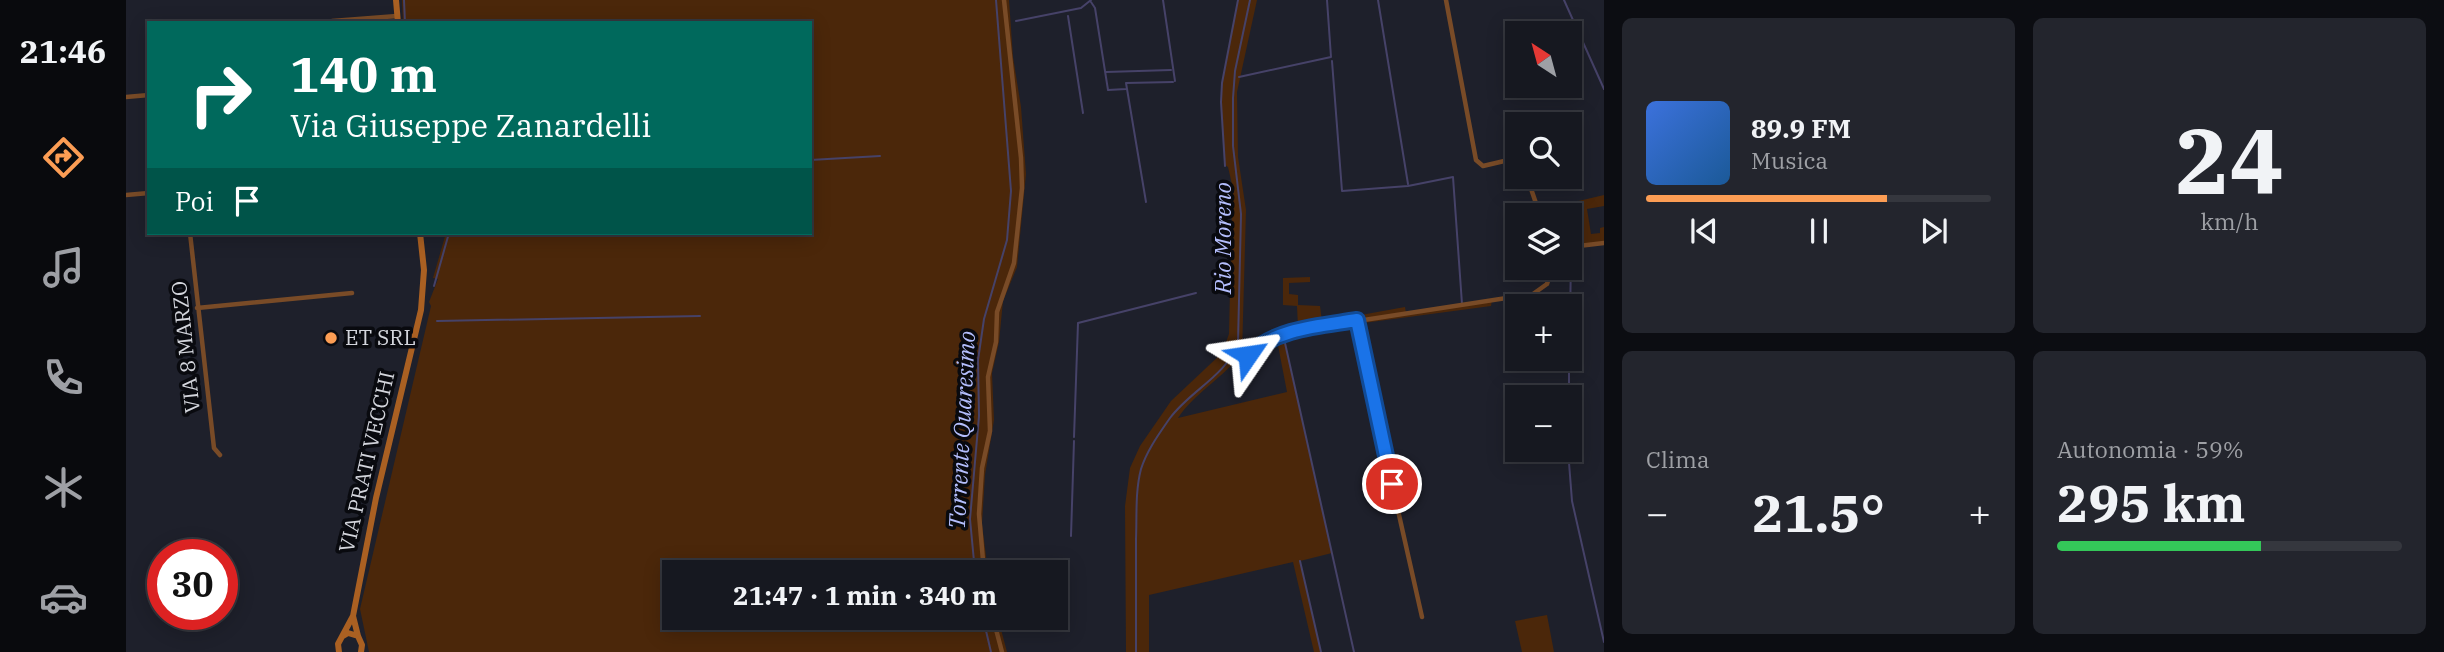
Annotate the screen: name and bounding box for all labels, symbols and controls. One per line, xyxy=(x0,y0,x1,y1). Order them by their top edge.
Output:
north arrow xyxy=(1505,21,1582,98)
map controls xyxy=(1505,21,1582,462)
text: 21:46 xyxy=(20,30,106,72)
text: 140 m xyxy=(290,42,437,105)
icon: right xyxy=(175,49,266,140)
text: 24 xyxy=(2175,101,2284,219)
text: Via Giuseppe Zanardelli xyxy=(290,104,651,146)
text: 89.9 FM xyxy=(1751,111,1851,145)
button: search xyxy=(1505,112,1582,189)
icon: directions xyxy=(39,133,88,182)
text: Musica xyxy=(1751,145,1828,175)
icon: arrive xyxy=(228,182,266,220)
water label: Rio Moreno xyxy=(1207,182,1237,295)
text: Poi xyxy=(175,184,214,218)
button: layers xyxy=(1505,203,1582,280)
text: km/h xyxy=(2200,206,2259,236)
icon: previous xyxy=(1685,212,1723,250)
icon: pause xyxy=(1800,212,1838,250)
icon: next xyxy=(1915,212,1953,250)
icon: music xyxy=(39,243,88,292)
street label: VIA 8 MARZO xyxy=(164,280,206,415)
button: + xyxy=(1505,294,1582,371)
position arrow xyxy=(1211,318,1285,392)
place label: ET SRL xyxy=(345,323,416,351)
marker: ET SRL xyxy=(323,330,339,346)
water label: Torrente Quaresimo xyxy=(941,330,981,530)
icon: phone xyxy=(39,353,88,402)
street label: VIA PRATI VECCHI xyxy=(332,368,400,555)
button: − xyxy=(1505,385,1582,462)
text: Autonomia · 59% xyxy=(2057,434,2244,464)
text: Clima xyxy=(1646,444,1710,474)
pin xyxy=(1362,454,1422,514)
icon: climate xyxy=(39,463,88,512)
icon: arrive xyxy=(1373,465,1411,503)
text: 295 km xyxy=(2057,469,2246,536)
text: 21.5° xyxy=(1752,479,1885,546)
text: − xyxy=(1646,488,1669,537)
text: + xyxy=(1968,488,1991,537)
speed limit sign: 30 xyxy=(147,539,238,630)
icon: car xyxy=(39,573,88,622)
text: 21:47 · 1 min · 340 m xyxy=(733,578,997,612)

